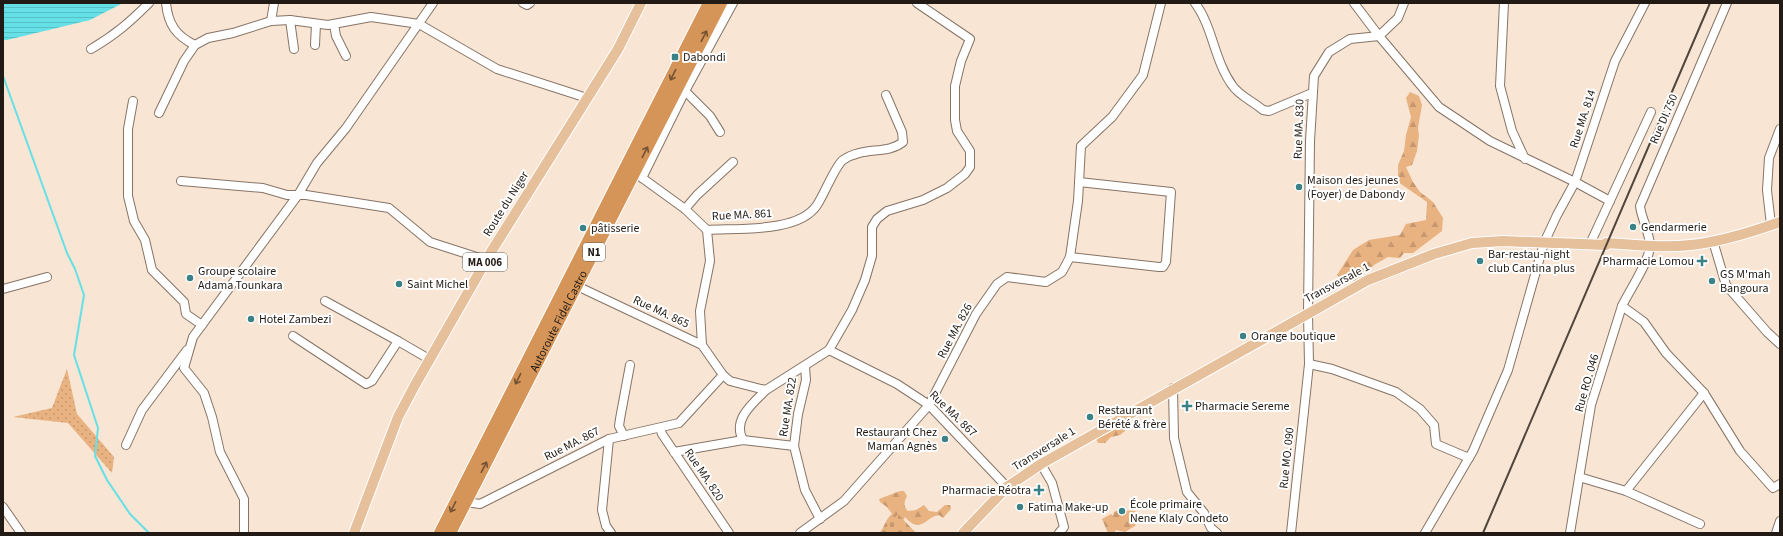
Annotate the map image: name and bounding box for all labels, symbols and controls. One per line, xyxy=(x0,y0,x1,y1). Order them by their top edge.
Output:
one-way arrow xyxy=(701,30,708,42)
place label: Dabondi xyxy=(683,49,726,66)
marker: Dabondi xyxy=(670,52,680,62)
one-way arrow xyxy=(668,69,676,81)
street label: Rue MA. 814 xyxy=(1566,88,1600,150)
street label: Rue DI.750 xyxy=(1646,91,1682,147)
street label: Rue MA. 830 xyxy=(1289,99,1309,159)
one-way arrow xyxy=(641,146,649,158)
street label: Route du Niger xyxy=(479,167,533,240)
place label: Maison des jeunes (Foyer) de Dabondy xyxy=(1307,172,1405,203)
marker: Maison des jeunes (Foyer) de Dabondy xyxy=(1294,182,1304,192)
street label: Rue MA. 861 xyxy=(711,205,773,225)
place label: Gendarmerie xyxy=(1641,219,1707,236)
place label: pâtisserie xyxy=(591,220,640,237)
marker: Gendarmerie xyxy=(1628,222,1638,232)
marker: pâtisserie xyxy=(578,223,588,233)
road number: N1 xyxy=(583,243,605,261)
place label: Bar-restau-night club Cantina plus xyxy=(1488,246,1575,277)
road number: MA 006 xyxy=(463,253,507,271)
place label: Pharmacie Lomou xyxy=(1603,253,1694,270)
marker: Bar-restau-night club Cantina plus xyxy=(1475,256,1485,266)
marker: Pharmacie Lomou xyxy=(1697,256,1707,266)
street label: Transversale 1 xyxy=(1301,259,1373,307)
place label: Groupe scolaire Adama Tounkara xyxy=(198,263,283,294)
place label: GS M'mah Bangoura xyxy=(1720,266,1770,297)
street label: Autoroute Fidel Castro xyxy=(525,267,591,375)
marker: Groupe scolaire Adama Tounkara xyxy=(185,273,195,283)
place label: Saint Michel xyxy=(407,276,468,293)
marker: GS M'mah Bangoura xyxy=(1707,276,1717,286)
marker: Saint Michel xyxy=(394,279,404,289)
street label: Rue MA. 865 xyxy=(630,292,692,332)
street label: Rue MA. 826 xyxy=(933,300,977,362)
place label: Hotel Zambezi xyxy=(259,311,331,328)
marker: Hotel Zambezi xyxy=(246,314,256,324)
place label: Orange boutique xyxy=(1251,328,1336,345)
marker: Orange boutique xyxy=(1238,331,1248,341)
street label: Rue RO. 046 xyxy=(1571,352,1603,414)
one-way arrow xyxy=(514,373,521,385)
street label: Rue MA. 822 xyxy=(775,376,801,438)
street label: Rue MA. 867 xyxy=(925,387,981,441)
place label: Pharmacie Sereme xyxy=(1195,398,1290,415)
marker: Pharmacie Sereme xyxy=(1182,401,1192,411)
place label: Restaurant Bérété & frère xyxy=(1098,402,1166,433)
marker: Restaurant Bérété & frère xyxy=(1085,412,1095,422)
street label: Rue MA. 867 xyxy=(541,423,603,465)
street label: Transversale 1 xyxy=(1009,423,1079,475)
place label: Restaurant Chez Maman Agnès xyxy=(856,424,937,455)
street label: Rue MO. 090 xyxy=(1275,426,1299,490)
marker: Restaurant Chez Maman Agnès xyxy=(940,434,950,444)
street label: Rue MA. 820 xyxy=(680,445,728,505)
one-way arrow xyxy=(481,461,488,473)
place label: Pharmacie Réotra xyxy=(942,482,1031,499)
marker: Pharmacie Réotra xyxy=(1034,485,1044,495)
place label: École primaire Nene Klaly Condeto xyxy=(1130,496,1229,527)
place label: Fatima Make-up xyxy=(1028,499,1109,516)
one-way arrow xyxy=(448,501,456,513)
marker: Fatima Make-up xyxy=(1015,502,1025,512)
marker: École primaire Nene Klaly Condeto xyxy=(1117,506,1127,516)

